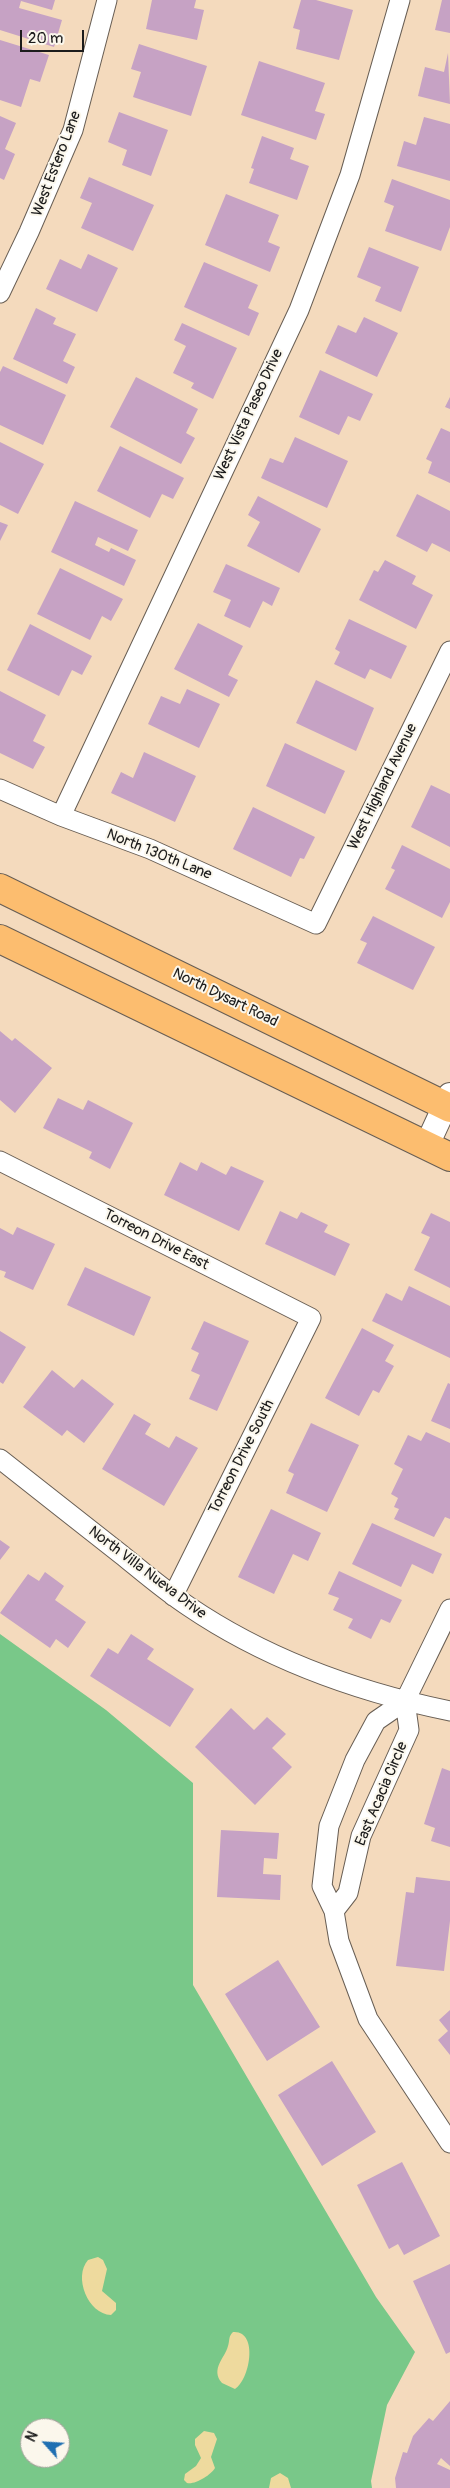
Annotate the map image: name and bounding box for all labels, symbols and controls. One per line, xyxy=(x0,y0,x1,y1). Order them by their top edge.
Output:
scale bar xyxy=(22,20,86,52)
text: 20 m xyxy=(28,29,63,48)
street label: West Estero Lane xyxy=(29,109,85,219)
street label: West Vista Paseo Drive xyxy=(211,346,287,484)
street label: West Highland Avenue xyxy=(345,721,421,853)
street label: North 130th Lane xyxy=(104,826,214,884)
street label: North Dysart Road xyxy=(169,965,281,1031)
street label: Torreon Drive East xyxy=(100,1206,212,1274)
street label: Torreon Drive South xyxy=(205,1397,279,1517)
street label: North Villa Nueva Drive xyxy=(84,1523,210,1623)
street label: East Acacia Circle xyxy=(352,1739,412,1849)
north arrow xyxy=(20,2418,70,2468)
text: N xyxy=(22,2429,42,2445)

